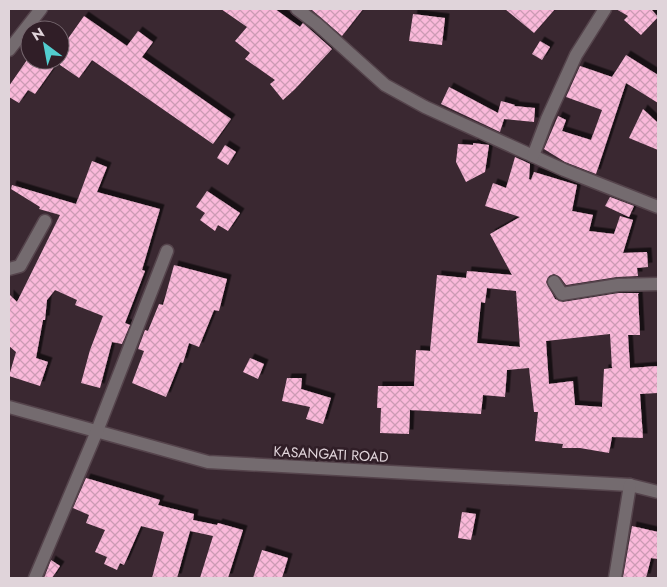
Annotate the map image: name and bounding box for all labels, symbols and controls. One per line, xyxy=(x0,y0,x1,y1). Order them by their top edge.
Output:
north arrow xyxy=(20,20,70,70)
text: N xyxy=(28,23,48,45)
street label: KASANGATI ROAD xyxy=(273,441,389,467)

